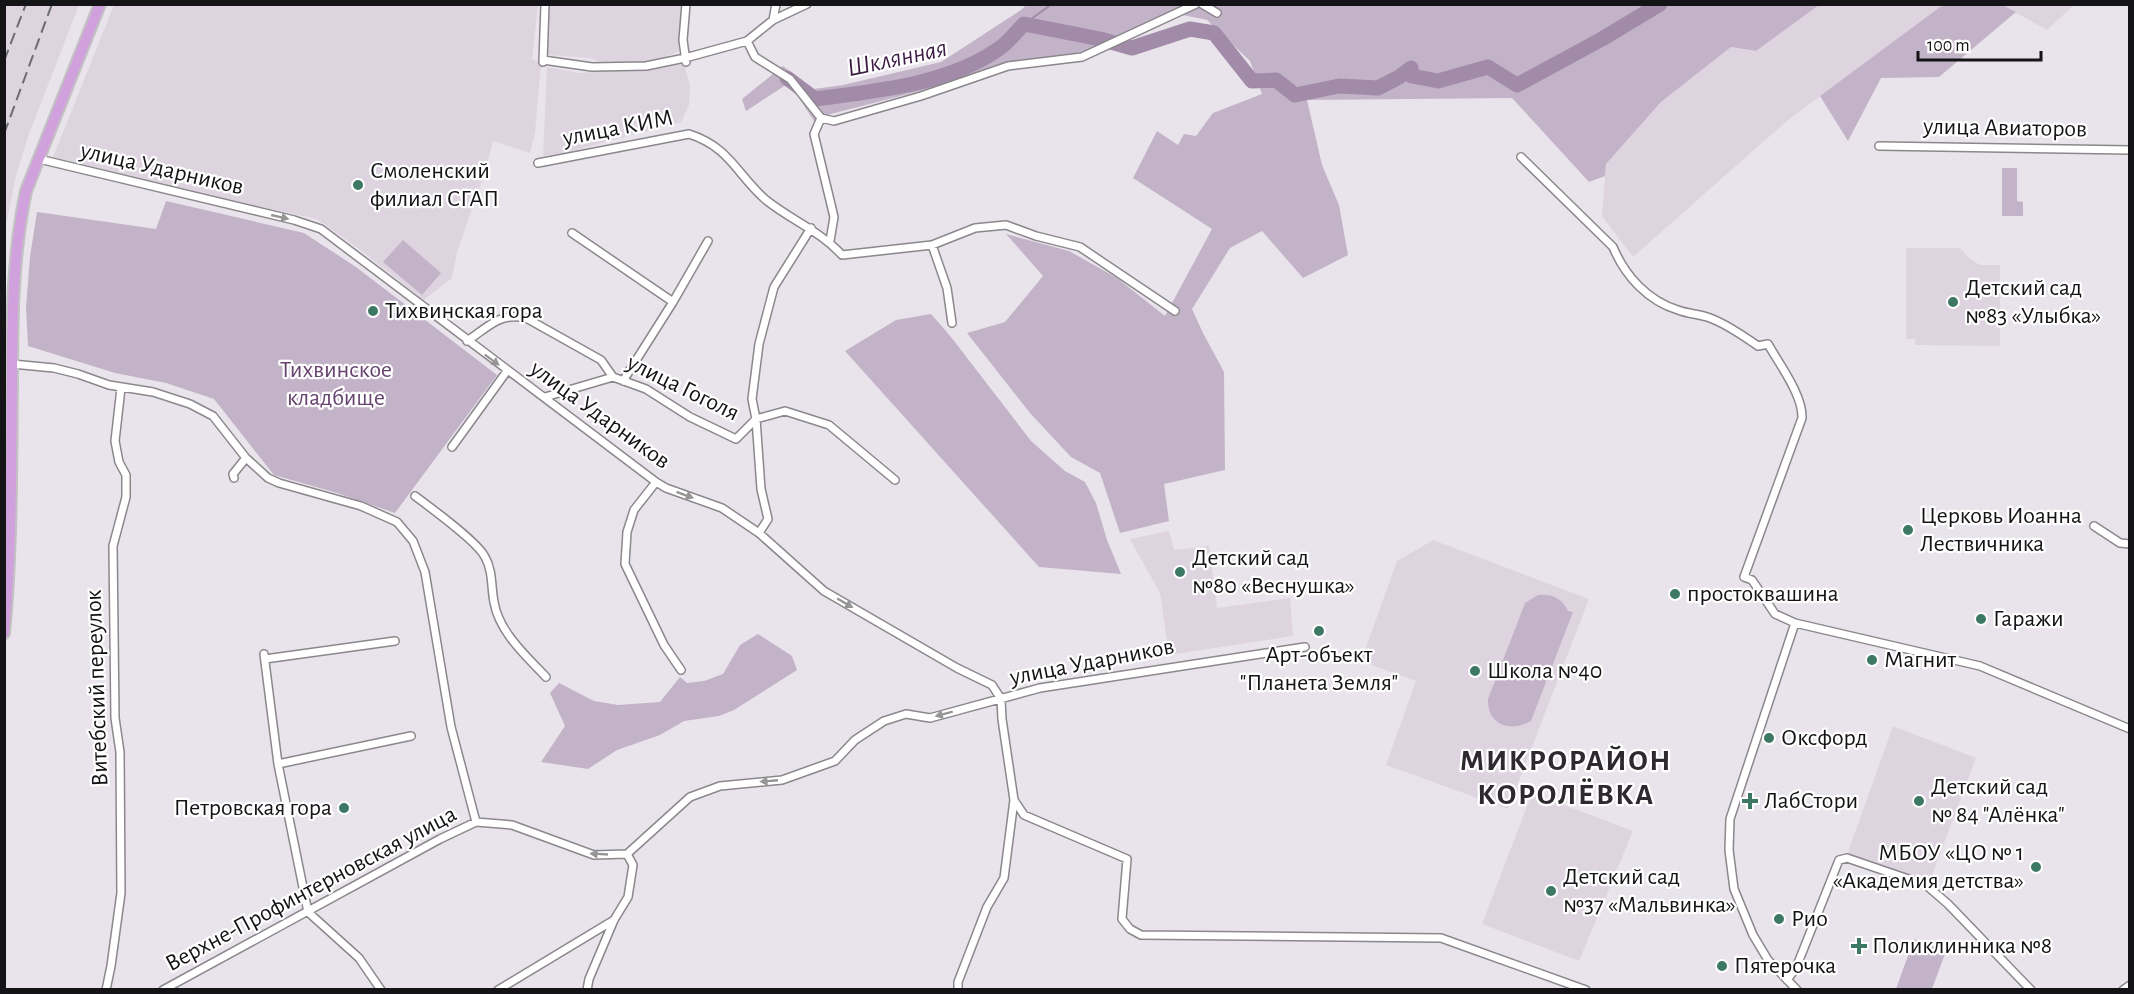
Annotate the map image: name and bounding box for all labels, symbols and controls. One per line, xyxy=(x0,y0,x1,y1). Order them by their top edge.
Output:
scale bar xyxy=(1918,24,2041,62)
water label: Шклянная xyxy=(845,35,949,81)
text: 100 m xyxy=(1927,37,1970,55)
street label: улица КИМ xyxy=(560,106,675,151)
street label: улица Авиаторов xyxy=(1922,115,2087,141)
street label: улица Ударников xyxy=(77,138,246,199)
place label: Смоленский филиал СГАП xyxy=(370,159,499,211)
marker: Смоленский филиал СГАП xyxy=(351,178,365,192)
one-way arrow xyxy=(271,212,289,222)
place label: Детский сад №83 «Улыбка» xyxy=(1965,276,2101,328)
marker: Детский сад №83 «Улыбка» xyxy=(1946,295,1960,309)
place label: Тихвинская гора xyxy=(385,299,543,323)
marker: Тихвинская гора xyxy=(366,304,380,318)
street label: улица Гоголя xyxy=(622,350,743,425)
one-way arrow xyxy=(484,353,499,365)
street label: улица Ударников xyxy=(525,356,674,474)
park label: Тихвинское кладбище xyxy=(280,358,392,410)
one-way arrow xyxy=(676,490,694,500)
place label: Церковь Иоанна Лествичника xyxy=(1920,504,2082,556)
marker: Церковь Иоанна Лествичника xyxy=(1901,523,1915,537)
place label: Детский сад №80 «Веснушка» xyxy=(1192,546,1355,598)
marker: Детский сад №80 «Веснушка» xyxy=(1173,565,1187,579)
place label: простоквашина xyxy=(1687,582,1839,606)
marker: простоквашина xyxy=(1668,587,1682,601)
street label: Витебский переулок xyxy=(82,589,112,787)
one-way arrow xyxy=(837,598,853,609)
place label: Гаражи xyxy=(1993,607,2064,631)
marker: Гаражи xyxy=(1974,612,1988,626)
marker: Арт-объект "Планета Земля" xyxy=(1312,624,1326,638)
street label: улица Ударников xyxy=(1007,634,1176,690)
place label: Арт-объект "Планета Земля" xyxy=(1240,643,1398,695)
place label: Магнит xyxy=(1884,648,1956,672)
marker: Магнит xyxy=(1865,653,1879,667)
place label: Школа №40 xyxy=(1487,659,1602,683)
marker: Школа №40 xyxy=(1468,664,1482,678)
one-way arrow xyxy=(935,710,953,720)
place label: Оксфорд xyxy=(1781,726,1868,750)
marker: Оксфорд xyxy=(1762,731,1776,745)
district label: МИКРОРАЙОН КОРОЛЁВКА xyxy=(1460,745,1672,810)
place label: Детский сад № 84 "Алёнка" xyxy=(1931,775,2065,827)
one-way arrow xyxy=(760,776,779,786)
place label: ЛабСтори xyxy=(1764,789,1858,813)
marker: ЛабСтори xyxy=(1741,792,1759,810)
marker: Детский сад № 84 "Алёнка" xyxy=(1912,794,1926,808)
place label: Петровская гора xyxy=(174,796,332,820)
marker: Петровская гора xyxy=(337,801,351,815)
street label: Верхне-Профинтерновская улица xyxy=(161,802,461,976)
place label: МБОУ «ЦО № 1 «Академия детства» xyxy=(1832,841,2024,893)
one-way arrow xyxy=(589,850,608,859)
marker: МБОУ «ЦО № 1 «Академия детства» xyxy=(2029,860,2043,874)
place label: Детский сад №37 «Мальвинка» xyxy=(1563,865,1736,917)
marker: Детский сад №37 «Мальвинка» xyxy=(1544,884,1558,898)
place label: Рио xyxy=(1791,907,1828,931)
marker: Рио xyxy=(1772,912,1786,926)
place label: Поликлинника №8 xyxy=(1872,934,2052,958)
marker: Поликлинника №8 xyxy=(1850,937,1868,955)
place label: Пятерочка xyxy=(1734,954,1836,978)
marker: Пятерочка xyxy=(1715,959,1729,973)

